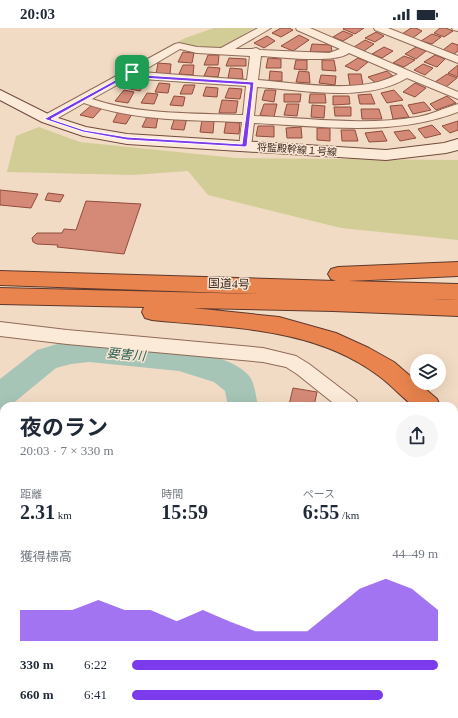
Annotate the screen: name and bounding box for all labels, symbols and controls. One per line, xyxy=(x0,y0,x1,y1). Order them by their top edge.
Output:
text: 20:03 xyxy=(20,6,55,22)
pin xyxy=(115,55,149,89)
icon: arrive xyxy=(121,61,143,83)
street label: 将監殿幹線１号線 xyxy=(257,141,337,158)
street label: 国道4号 xyxy=(208,276,250,292)
water label: 要害川 xyxy=(106,345,148,364)
map controls xyxy=(410,354,446,390)
button: layers xyxy=(410,354,446,390)
text: 夜のラン xyxy=(20,415,108,440)
button: share xyxy=(396,415,438,457)
text: 20:03 · 7 × 330 m xyxy=(20,443,114,458)
text: 距離 xyxy=(20,488,42,500)
text: 時間 xyxy=(161,488,183,500)
text: ペース xyxy=(303,488,335,500)
text: 2.31 xyxy=(20,501,55,523)
text: 15:59 xyxy=(161,501,208,523)
text: 6:55 xyxy=(303,501,339,523)
text: km xyxy=(55,509,72,521)
text: /km xyxy=(339,509,359,521)
text: 44–49 m xyxy=(392,546,438,561)
text: 獲得標高 xyxy=(20,549,72,564)
text: 330 m xyxy=(20,657,54,672)
text: 6:22 xyxy=(84,657,107,672)
text: 660 m xyxy=(20,687,54,702)
text: 6:41 xyxy=(84,687,107,702)

